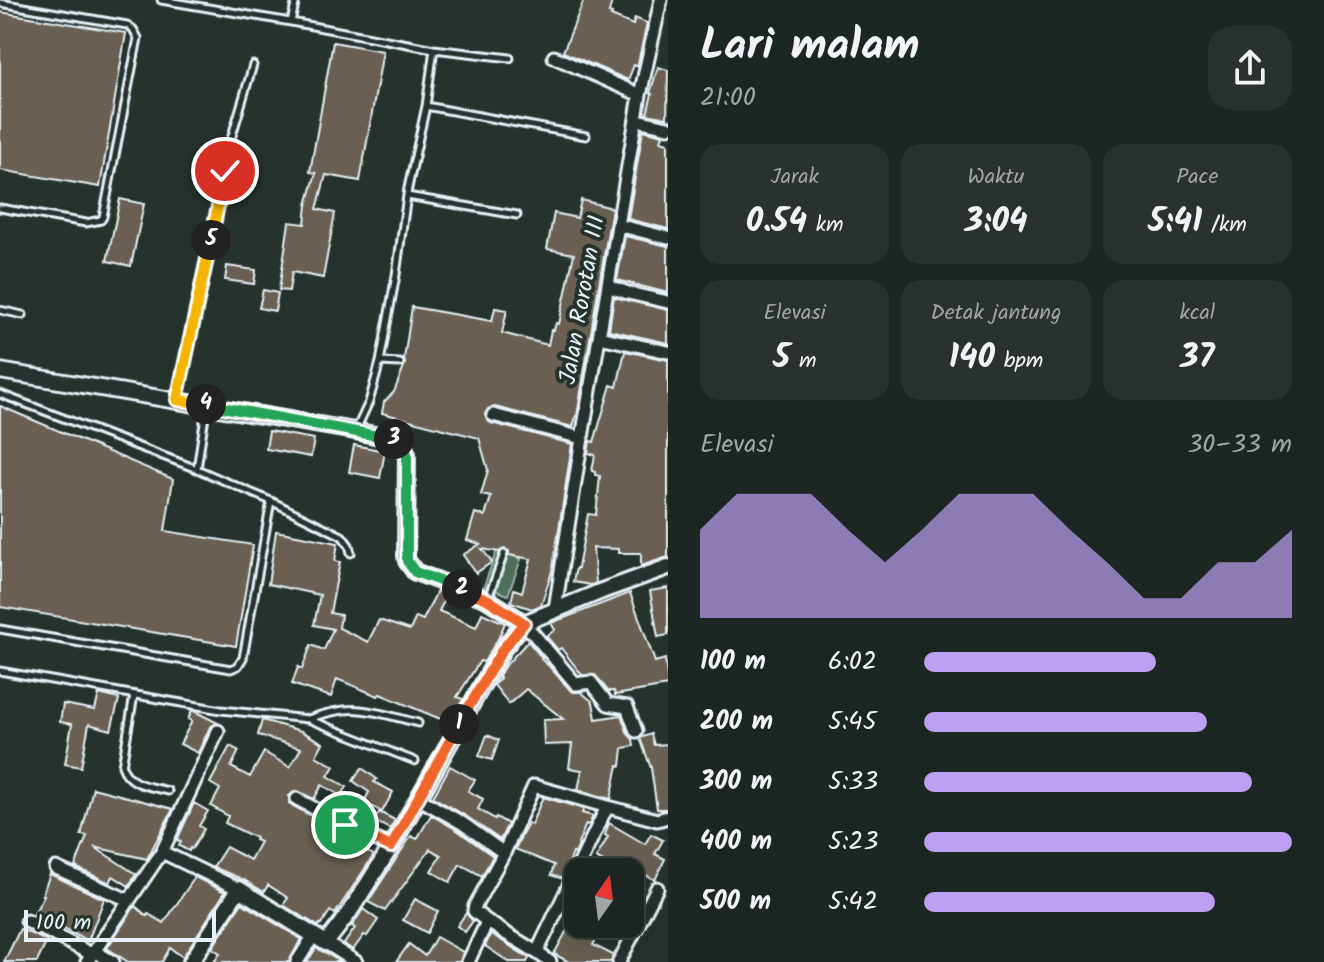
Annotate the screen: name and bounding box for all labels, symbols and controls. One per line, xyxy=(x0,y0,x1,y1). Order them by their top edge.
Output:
text: Lari malam xyxy=(700,12,919,82)
button: share xyxy=(1208,26,1292,110)
text: 21:00 xyxy=(700,77,756,119)
pin xyxy=(191,137,259,205)
icon: check xyxy=(203,149,247,193)
text: Jarak xyxy=(770,160,819,195)
text: Waktu xyxy=(968,160,1024,195)
text: Pace xyxy=(1176,160,1218,195)
text: 0.54 xyxy=(746,195,807,249)
text: 3:04 xyxy=(965,195,1027,249)
text: 5:41 xyxy=(1148,195,1202,249)
text: km xyxy=(807,208,844,243)
text: /km xyxy=(1202,208,1247,243)
street label: Jalan Rorotan III xyxy=(549,212,617,388)
pin: 5 xyxy=(191,220,231,260)
text: 5 xyxy=(205,222,217,257)
text: Elevasi xyxy=(763,296,826,331)
text: Detak jantung xyxy=(931,296,1061,331)
text: kcal xyxy=(1179,296,1215,331)
text: 5 xyxy=(773,331,790,385)
text: 140 xyxy=(949,331,995,385)
text: 37 xyxy=(1180,331,1215,385)
text: m xyxy=(790,344,816,379)
text: bpm xyxy=(995,344,1043,379)
pin: 4 xyxy=(186,384,226,424)
text: 4 xyxy=(200,386,212,421)
pin: 3 xyxy=(374,419,414,459)
text: 3 xyxy=(388,421,400,456)
text: Elevasi xyxy=(700,424,774,466)
text: 30–33 m xyxy=(1187,424,1292,466)
pin: 2 xyxy=(442,569,482,609)
text: 2 xyxy=(456,571,468,606)
text: 100 m xyxy=(700,641,766,683)
text: 6:02 xyxy=(828,641,877,683)
text: 200 m xyxy=(700,701,773,743)
text: 5:45 xyxy=(828,701,877,743)
pin: 1 xyxy=(439,704,479,744)
text: 1 xyxy=(456,706,462,741)
text: 300 m xyxy=(700,761,772,803)
text: 5:33 xyxy=(828,761,878,803)
pin xyxy=(311,791,379,859)
icon: arrive xyxy=(323,803,367,847)
text: 400 m xyxy=(700,821,772,863)
text: 5:23 xyxy=(828,821,878,863)
north arrow xyxy=(564,858,644,938)
map controls xyxy=(564,858,644,938)
text: 500 m xyxy=(700,881,771,923)
text: 5:42 xyxy=(828,881,878,923)
scale bar xyxy=(24,906,216,942)
text: 100 m xyxy=(36,906,91,941)

